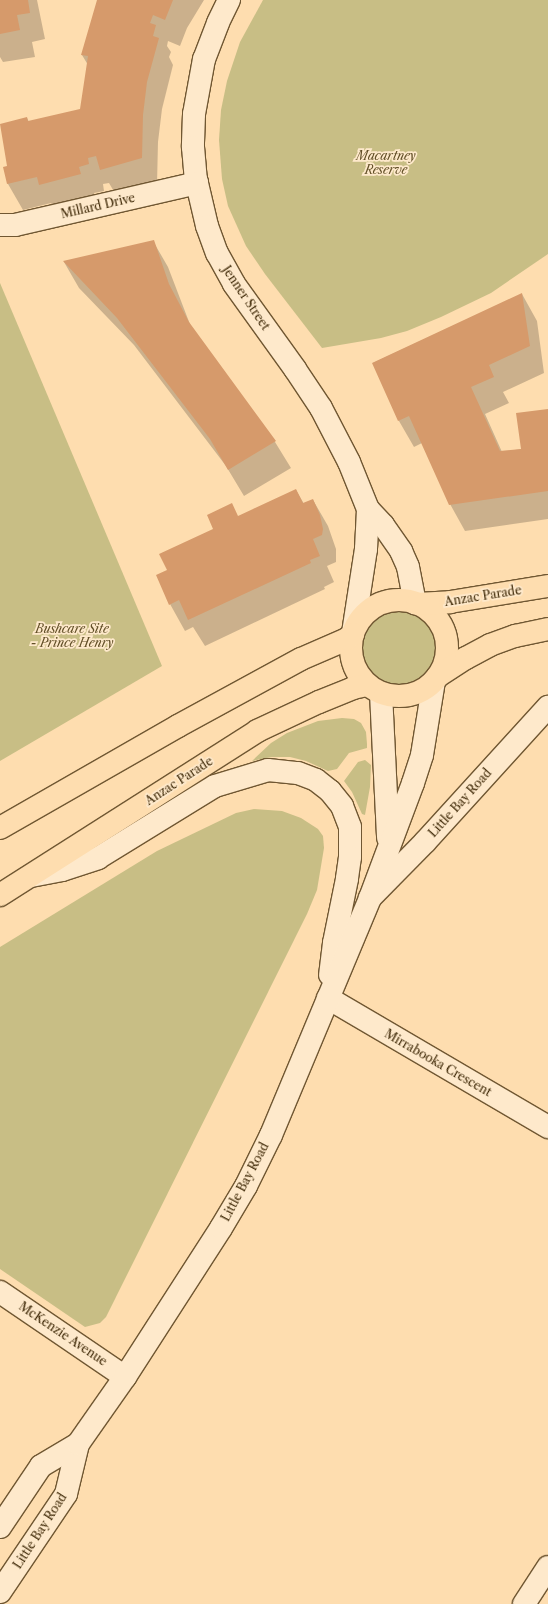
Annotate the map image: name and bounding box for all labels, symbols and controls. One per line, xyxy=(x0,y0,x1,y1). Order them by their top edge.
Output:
park label: Macartney Reserve xyxy=(356,149,416,177)
street label: Millard Drive xyxy=(59,190,137,222)
street label: Jenner Street xyxy=(219,263,273,333)
street label: Anzac Parade xyxy=(443,583,523,609)
park label: Bushcare Site - Prince Henry xyxy=(31,622,113,650)
street label: Anzac Parade xyxy=(142,754,216,808)
street label: Little Bay Road xyxy=(425,766,495,840)
street label: Mirrabooka Crescent xyxy=(382,1026,494,1100)
street label: Little Bay Road xyxy=(218,1140,272,1224)
street label: McKenzie Avenue xyxy=(16,1299,110,1369)
street label: Little Bay Road xyxy=(10,1490,70,1572)

